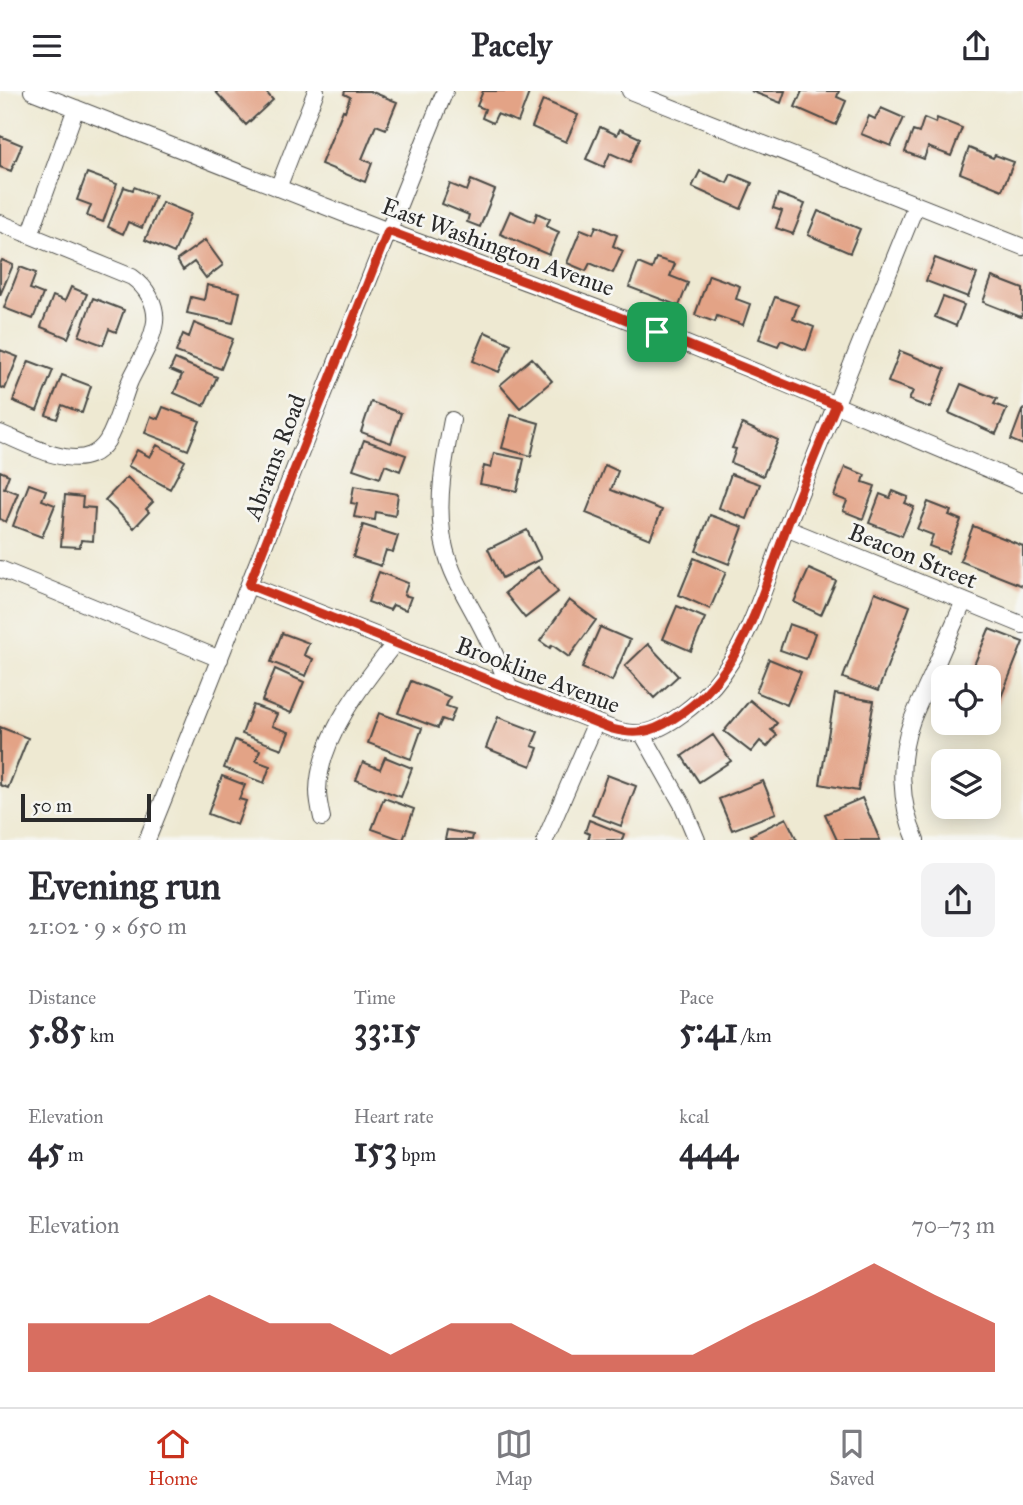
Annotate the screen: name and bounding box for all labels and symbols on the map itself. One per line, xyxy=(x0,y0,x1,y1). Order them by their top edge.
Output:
street label: East Washington Avenue xyxy=(378,191,618,303)
pin xyxy=(627,302,687,362)
street label: Abrams Road xyxy=(237,390,313,525)
street label: Beacon Street xyxy=(844,517,982,596)
street label: Brookline Avenue xyxy=(452,630,624,720)
scale bar xyxy=(21,791,150,823)

